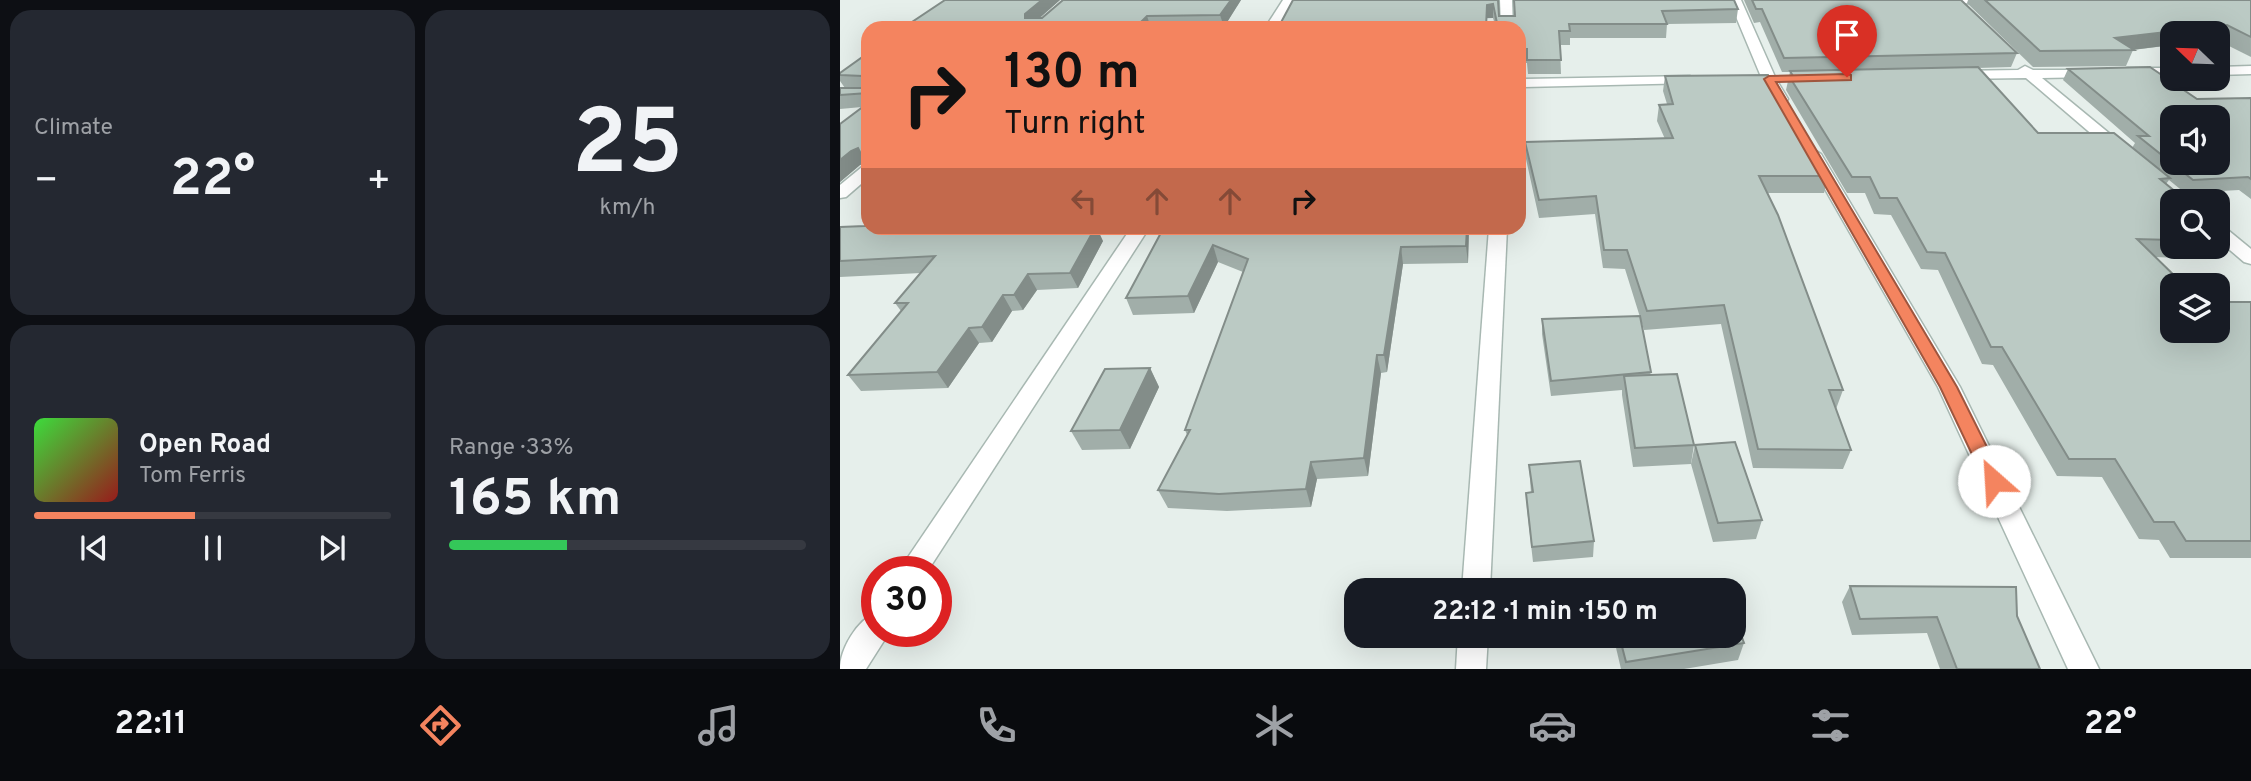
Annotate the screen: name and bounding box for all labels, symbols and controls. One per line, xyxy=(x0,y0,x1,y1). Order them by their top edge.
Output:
pin xyxy=(1817,5,1877,77)
icon: arrive xyxy=(1828,16,1866,54)
north arrow xyxy=(2160,21,2230,91)
map controls xyxy=(2160,21,2230,343)
text: 130 m xyxy=(1004,44,1140,106)
icon: right xyxy=(889,49,980,140)
text: 25 xyxy=(572,91,683,206)
text: Turn right xyxy=(1004,105,1146,145)
button: sound xyxy=(2160,105,2230,175)
text: Climate xyxy=(34,114,113,143)
text: 22° xyxy=(170,148,255,214)
text: − xyxy=(34,158,59,207)
text: + xyxy=(366,158,391,207)
icon: left xyxy=(1065,182,1103,220)
icon: ahead xyxy=(1138,182,1176,220)
icon: ahead xyxy=(1211,182,1249,220)
icon: right xyxy=(1284,182,1322,220)
button: search xyxy=(2160,189,2230,259)
text: km/h xyxy=(600,194,655,223)
button: layers xyxy=(2160,273,2230,343)
text: Open Road xyxy=(139,429,271,462)
text: Range · 33% xyxy=(449,434,573,463)
position arrow xyxy=(1957,444,2031,518)
text: Tom Ferris xyxy=(139,462,246,491)
text: 165 km xyxy=(449,468,621,534)
icon: previous xyxy=(75,529,113,567)
icon: pause xyxy=(194,529,232,567)
icon: next xyxy=(313,529,351,567)
speed limit sign: 30 xyxy=(861,556,952,647)
text: 22:12 · 1 min · 150 m xyxy=(1432,596,1658,629)
icon: directions xyxy=(416,701,465,750)
icon: music xyxy=(694,701,743,750)
icon: phone xyxy=(972,701,1021,750)
icon: climate xyxy=(1250,701,1299,750)
icon: car xyxy=(1528,701,1577,750)
icon: filters xyxy=(1806,701,1855,750)
text: 22:11 xyxy=(115,705,187,745)
text: 22° xyxy=(2084,705,2136,745)

